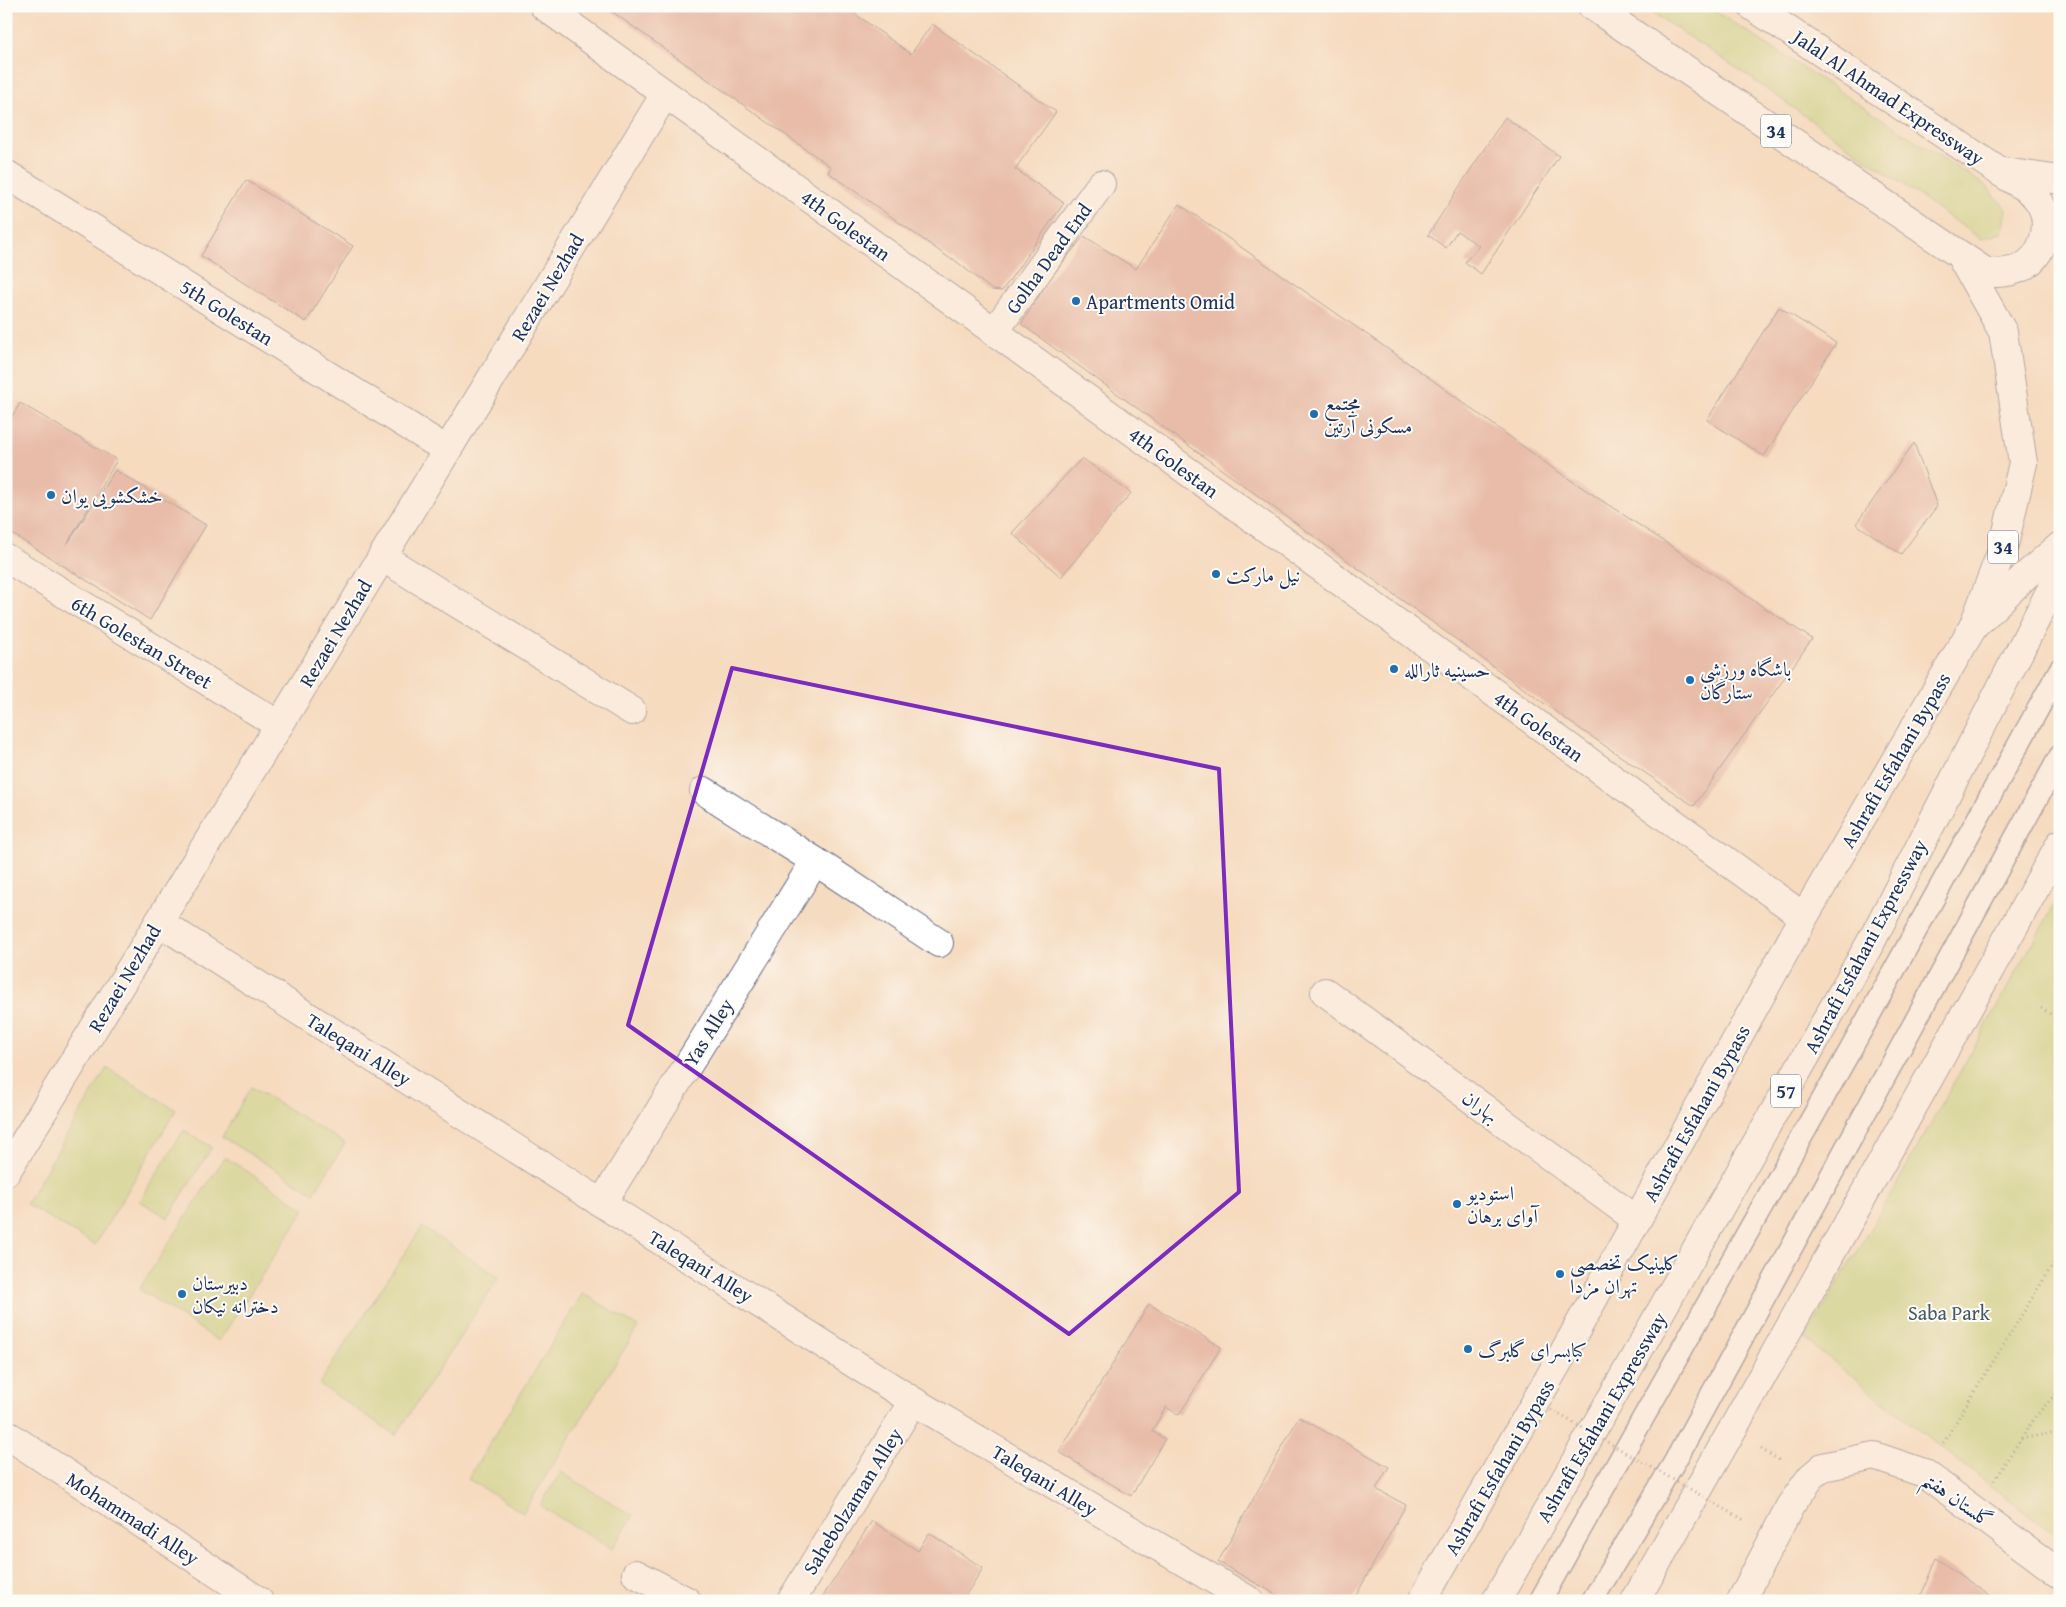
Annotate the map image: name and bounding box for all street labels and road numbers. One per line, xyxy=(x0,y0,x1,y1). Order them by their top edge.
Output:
street label: Jalal Al Ahmad Expressway xyxy=(1785,20,1990,172)
road number: 34 xyxy=(1761,114,1791,148)
street label: 4th Golestan xyxy=(795,182,897,268)
street label: Golha Dead End xyxy=(998,196,1098,319)
street label: Rezaei Nezhad xyxy=(503,227,591,346)
street label: 5th Golestan xyxy=(175,272,279,352)
street label: 4th Golestan xyxy=(1123,419,1225,505)
road number: 34 xyxy=(1988,530,2018,564)
street label: Rezaei Nezhad xyxy=(291,573,379,692)
street label: 6th Golestan Street xyxy=(66,588,218,696)
street label: Ashrafi Esfahani Bypass xyxy=(1833,667,1957,853)
street label: 4th Golestan xyxy=(1488,683,1590,769)
street label: Ashrafi Esfahani Expressway xyxy=(1796,834,1934,1058)
street label: Rezaei Nezhad xyxy=(80,918,168,1037)
street label: Yas Alley xyxy=(676,992,740,1072)
street label: Taleqani Alley xyxy=(301,1005,417,1093)
street label: Ashrafi Esfahani Bypass xyxy=(1635,1019,1757,1207)
road number: 57 xyxy=(1771,1074,1801,1108)
street label: بهاران xyxy=(1457,1083,1505,1129)
street label: Taleqani Alley xyxy=(643,1222,759,1310)
street label: Ashrafi Esfahani Expressway xyxy=(1529,1306,1673,1528)
street label: Ashrafi Esfahani Bypass xyxy=(1437,1374,1561,1560)
street label: Sahebolzaman Alley xyxy=(795,1422,909,1580)
street label: Taleqani Alley xyxy=(987,1437,1103,1523)
street label: Mohammadi Alley xyxy=(61,1464,205,1572)
street label: گلستان هفتم xyxy=(1913,1464,1999,1539)

